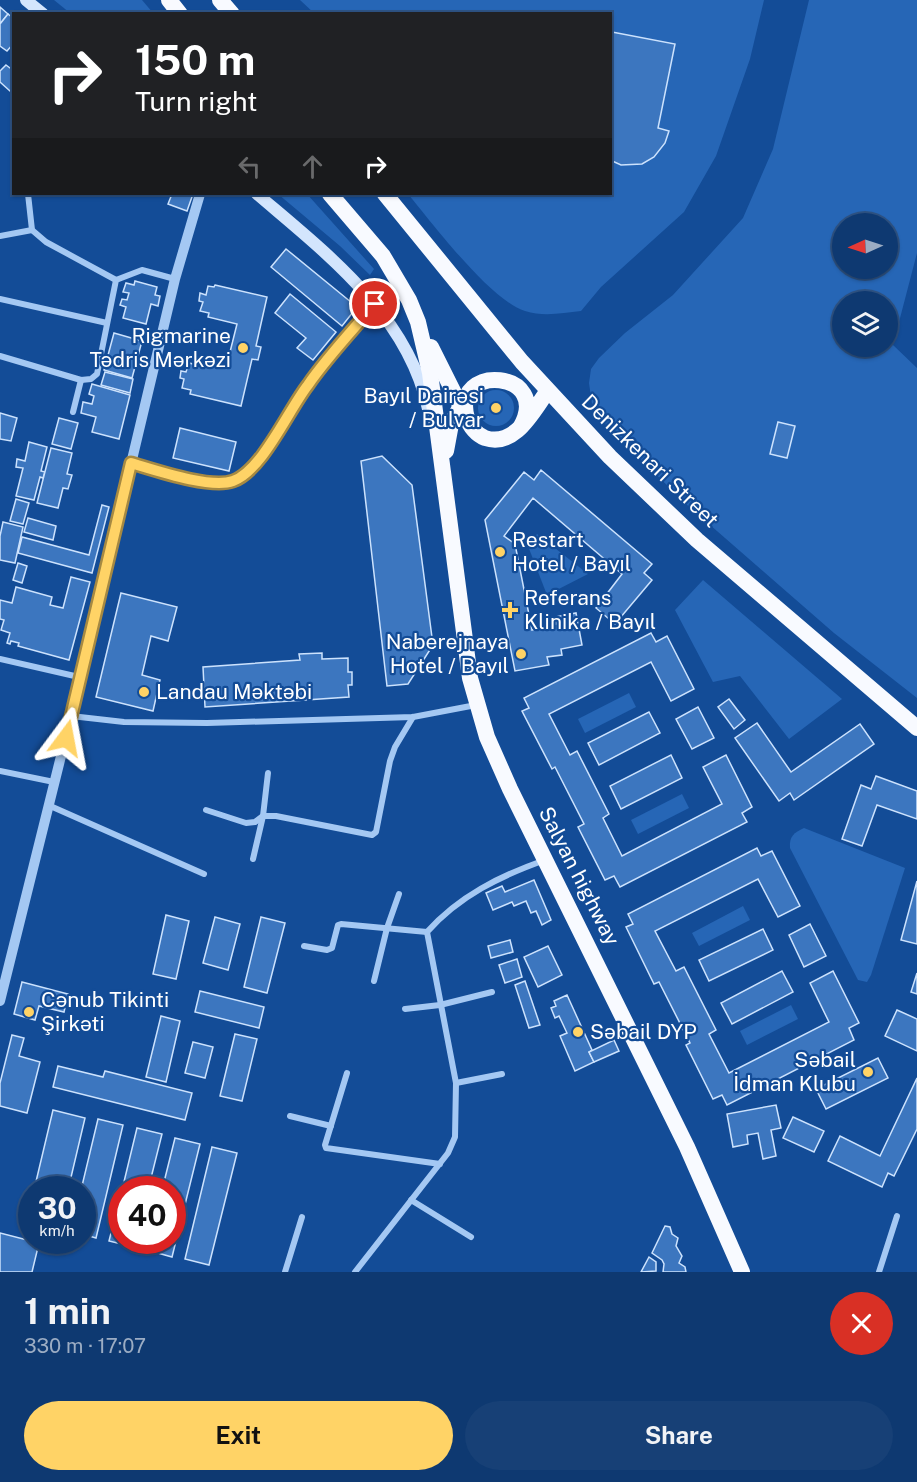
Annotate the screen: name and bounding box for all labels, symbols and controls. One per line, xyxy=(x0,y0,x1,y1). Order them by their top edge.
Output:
text: 150 m xyxy=(135,35,255,84)
icon: right xyxy=(36,36,114,114)
text: Turn right xyxy=(135,85,258,117)
icon: left xyxy=(233,150,266,183)
icon: ahead xyxy=(296,150,329,183)
icon: right xyxy=(359,150,392,183)
north arrow xyxy=(832,213,898,279)
map controls xyxy=(832,213,898,357)
pin xyxy=(349,278,400,329)
icon: arrive xyxy=(358,287,391,320)
button: layers xyxy=(832,291,898,357)
place label: Rigmarine Tədris Mərkəzi xyxy=(90,323,231,372)
marker: Rigmarine Tədris Mərkəzi xyxy=(236,341,250,355)
place label: Bayıl Dairəsi / Bulvar xyxy=(364,383,484,432)
street label: Denizkenari Street xyxy=(577,389,724,532)
marker: Bayıl Dairəsi / Bulvar xyxy=(489,401,503,415)
place label: Restart Hotel / Bayıl xyxy=(512,527,631,576)
marker: Restart Hotel / Bayıl xyxy=(493,545,507,559)
place label: Referans Klinika / Bayıl xyxy=(524,585,656,634)
marker: Referans Klinika / Bayıl xyxy=(501,601,519,619)
place label: Naberejnaya Hotel / Bayıl xyxy=(386,629,509,678)
marker: Naberejnaya Hotel / Bayıl xyxy=(514,647,528,661)
place label: Landau Məktəbi xyxy=(156,679,312,704)
marker: Landau Məktəbi xyxy=(137,685,151,699)
position arrow xyxy=(34,706,98,770)
street label: Salyan highway xyxy=(534,802,625,949)
place label: Cənub Tikinti Şirkəti xyxy=(41,987,169,1036)
marker: Cənub Tikinti Şirkəti xyxy=(22,1005,36,1019)
place label: Səbail DYP xyxy=(590,1019,697,1044)
marker: Səbail DYP xyxy=(571,1025,585,1039)
place label: Səbail İdman Klubu xyxy=(733,1047,856,1096)
marker: Səbail İdman Klubu xyxy=(861,1065,875,1079)
speed limit sign: 40 xyxy=(108,1176,186,1254)
text: 30 xyxy=(37,1190,77,1226)
text: km/h xyxy=(39,1222,75,1239)
text: 1 min xyxy=(24,1290,111,1332)
button: close xyxy=(830,1292,893,1355)
text: 330 m · 17:07 xyxy=(24,1334,146,1358)
button: Exit xyxy=(24,1401,453,1470)
button: Share xyxy=(465,1401,893,1470)

